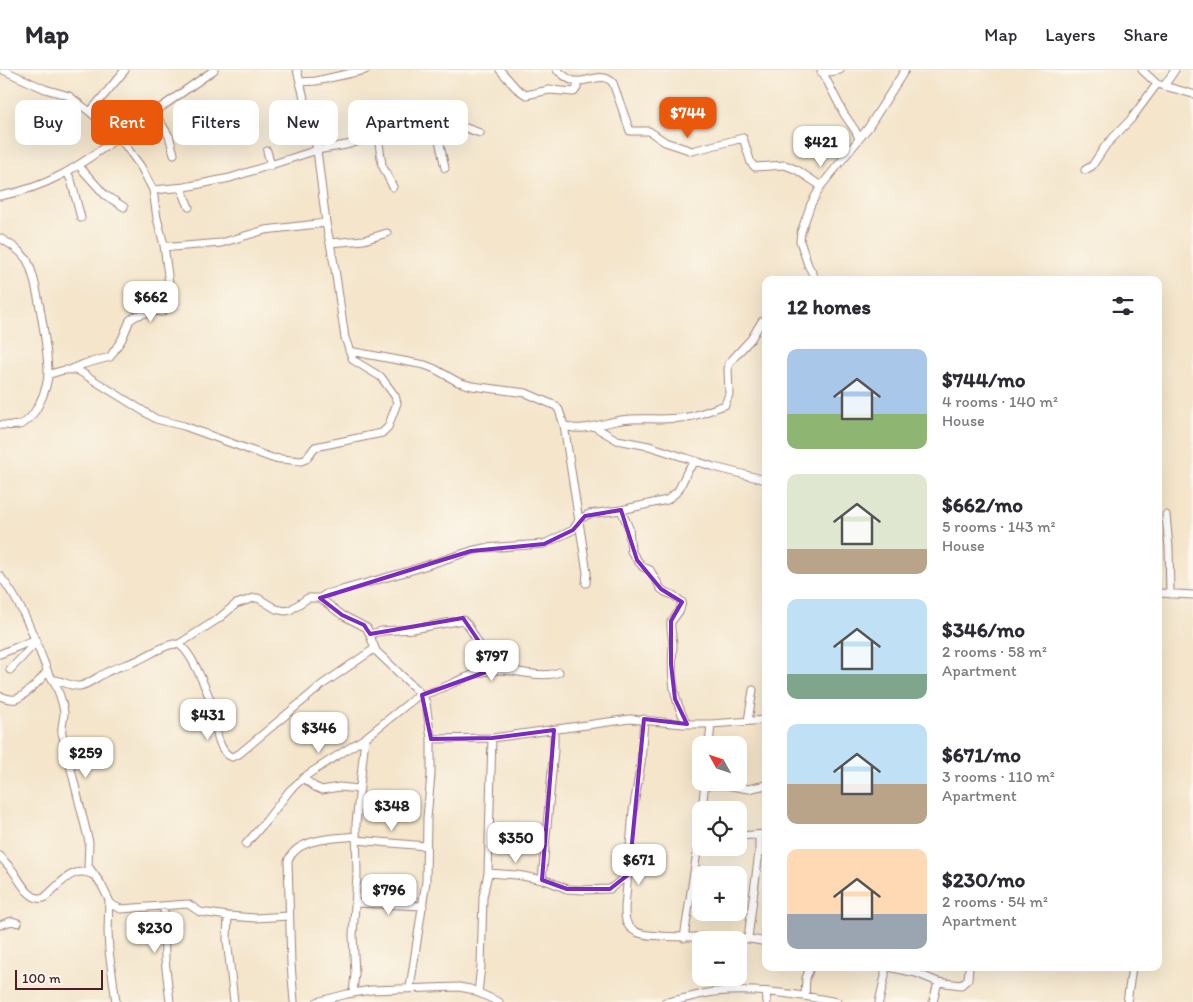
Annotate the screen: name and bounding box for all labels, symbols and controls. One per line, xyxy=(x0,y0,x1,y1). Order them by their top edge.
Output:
text: Map xyxy=(25,20,69,49)
text: Map xyxy=(984,24,1017,46)
text: Layers xyxy=(1045,24,1095,46)
text: Share xyxy=(1123,24,1168,46)
pin: $744 xyxy=(658,97,718,139)
chip: Buy xyxy=(15,100,81,145)
chip: Rent xyxy=(91,100,163,145)
chip: Filters xyxy=(173,100,259,145)
chip: New xyxy=(269,100,338,145)
chip: Apartment xyxy=(348,100,468,145)
text: $744 xyxy=(670,103,706,122)
pin: $421 xyxy=(791,126,851,168)
text: $421 xyxy=(804,132,838,151)
pin: $662 xyxy=(121,280,181,323)
text: $662 xyxy=(134,287,168,306)
icon: filters xyxy=(1109,292,1137,320)
text: 12 homes xyxy=(787,294,871,319)
text: $744/mo xyxy=(942,367,1025,392)
icon: home xyxy=(827,369,887,429)
text: 4 rooms · 140 m² xyxy=(942,392,1058,411)
text: House xyxy=(942,411,985,430)
text: $662/mo xyxy=(942,492,1023,517)
icon: home xyxy=(827,494,887,554)
text: 5 rooms · 143 m² xyxy=(942,517,1056,536)
text: House xyxy=(942,536,985,555)
text: $346/mo xyxy=(942,617,1025,642)
icon: home xyxy=(827,619,887,679)
pin: $797 xyxy=(462,640,522,682)
text: 2 rooms · 58 m² xyxy=(942,642,1047,661)
text: $797 xyxy=(476,646,508,665)
text: Apartment xyxy=(942,661,1017,680)
pin: $431 xyxy=(178,698,238,741)
text: $431 xyxy=(191,705,225,724)
pin: $346 xyxy=(289,712,349,754)
text: $346 xyxy=(302,718,336,737)
pin: $259 xyxy=(56,736,116,779)
north arrow xyxy=(692,736,748,791)
map controls xyxy=(692,736,747,986)
text: $671/mo xyxy=(942,742,1021,767)
text: $259 xyxy=(69,743,103,762)
icon: home xyxy=(827,744,887,804)
text: 3 rooms · 110 m² xyxy=(942,767,1055,786)
text: Apartment xyxy=(942,786,1017,805)
pin: $348 xyxy=(362,790,422,832)
text: $348 xyxy=(374,796,410,815)
button: locate xyxy=(692,801,747,856)
pin: $350 xyxy=(486,822,546,864)
text: $350 xyxy=(498,828,534,847)
pin: $671 xyxy=(609,844,669,886)
text: $671 xyxy=(623,850,655,869)
button: + xyxy=(692,866,747,921)
text: $230/mo xyxy=(942,867,1025,892)
icon: home xyxy=(827,869,887,929)
pin: $796 xyxy=(359,874,419,916)
text: $796 xyxy=(373,880,405,899)
text: 2 rooms · 54 m² xyxy=(942,892,1048,911)
text: Apartment xyxy=(942,911,1017,930)
pin: $230 xyxy=(125,912,185,954)
text: $230 xyxy=(137,918,173,937)
button: − xyxy=(692,931,747,986)
scale bar xyxy=(15,967,102,990)
text: 100 m xyxy=(22,970,61,987)

